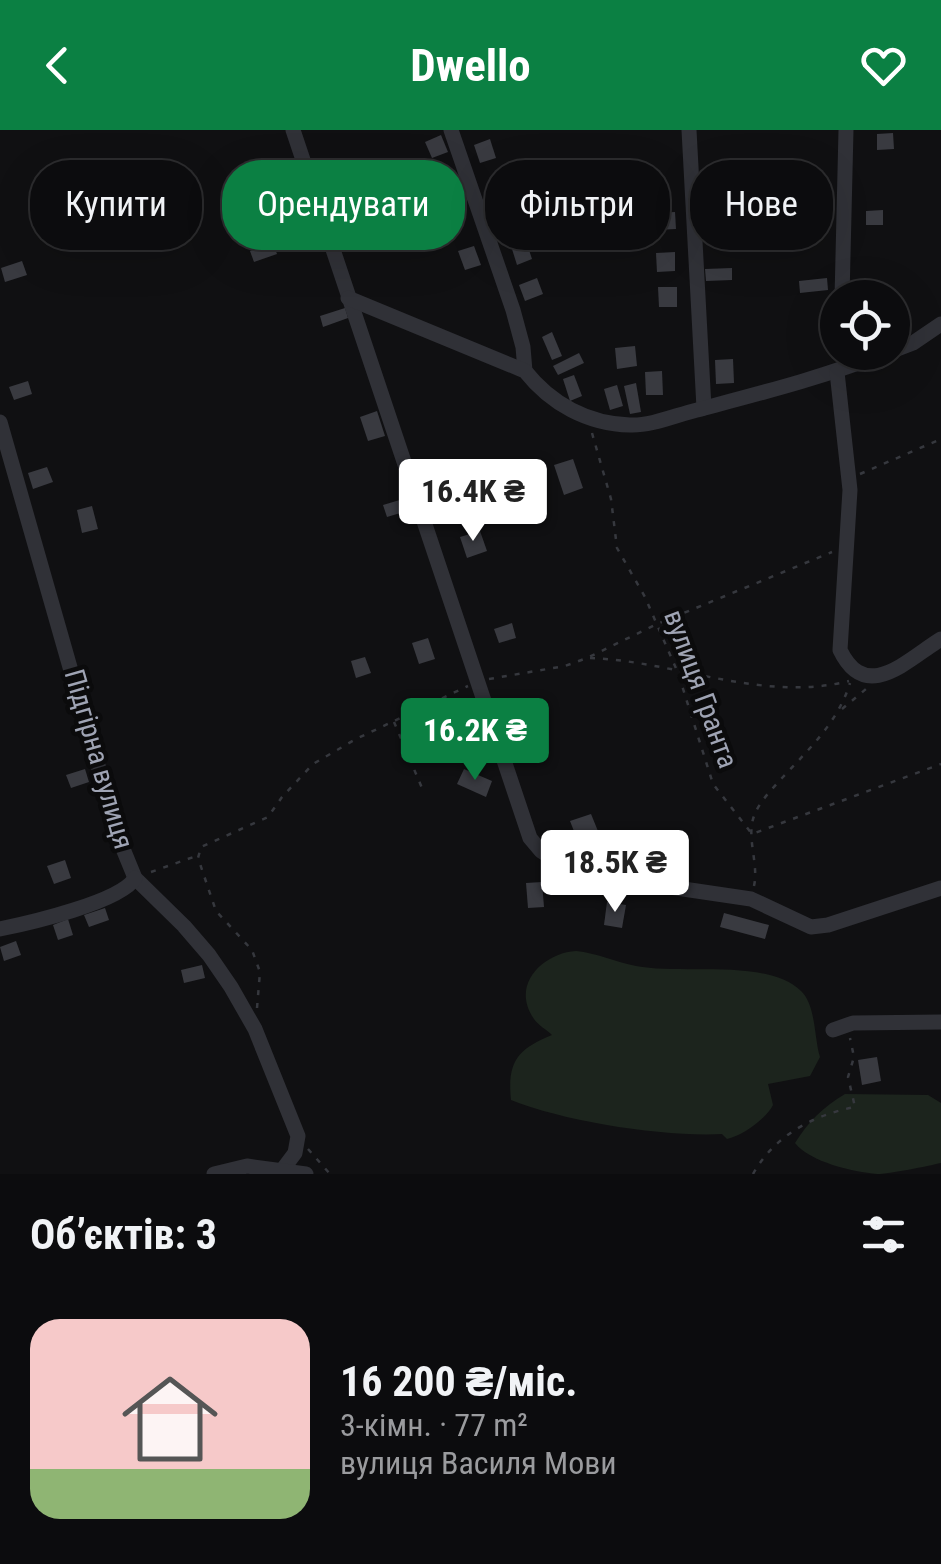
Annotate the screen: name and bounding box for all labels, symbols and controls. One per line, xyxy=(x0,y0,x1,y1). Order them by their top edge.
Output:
icon: back xyxy=(30,38,85,93)
icon: heart xyxy=(856,38,911,93)
text: Dwello xyxy=(410,39,531,92)
chip: Купити xyxy=(30,160,202,250)
chip: Орендувати xyxy=(222,160,465,250)
chip: Фільтри xyxy=(485,160,670,250)
chip: Нове xyxy=(690,160,833,250)
map controls xyxy=(820,280,910,370)
button: locate xyxy=(820,280,910,370)
pin: 16.4K ₴ xyxy=(381,459,565,544)
text: 16.4K ₴ xyxy=(421,472,525,510)
street label: вулиця Гранта xyxy=(657,605,745,773)
street label: Підгірна вулиця xyxy=(58,665,140,853)
pin: 16.2K ₴ xyxy=(383,698,567,783)
text: 16.2K ₴ xyxy=(423,711,527,749)
pin: 18.5K ₴ xyxy=(523,830,707,915)
text: 18.5K ₴ xyxy=(563,843,667,881)
icon: filters xyxy=(856,1207,911,1262)
text: Об’єктів: 3 xyxy=(30,1210,217,1259)
text: 16 200 ₴/міс. xyxy=(340,1357,577,1406)
icon: home xyxy=(110,1359,230,1479)
text: 3-кімн. · 77 m² xyxy=(340,1406,528,1444)
text: вулиця Василя Мови xyxy=(340,1444,617,1482)

